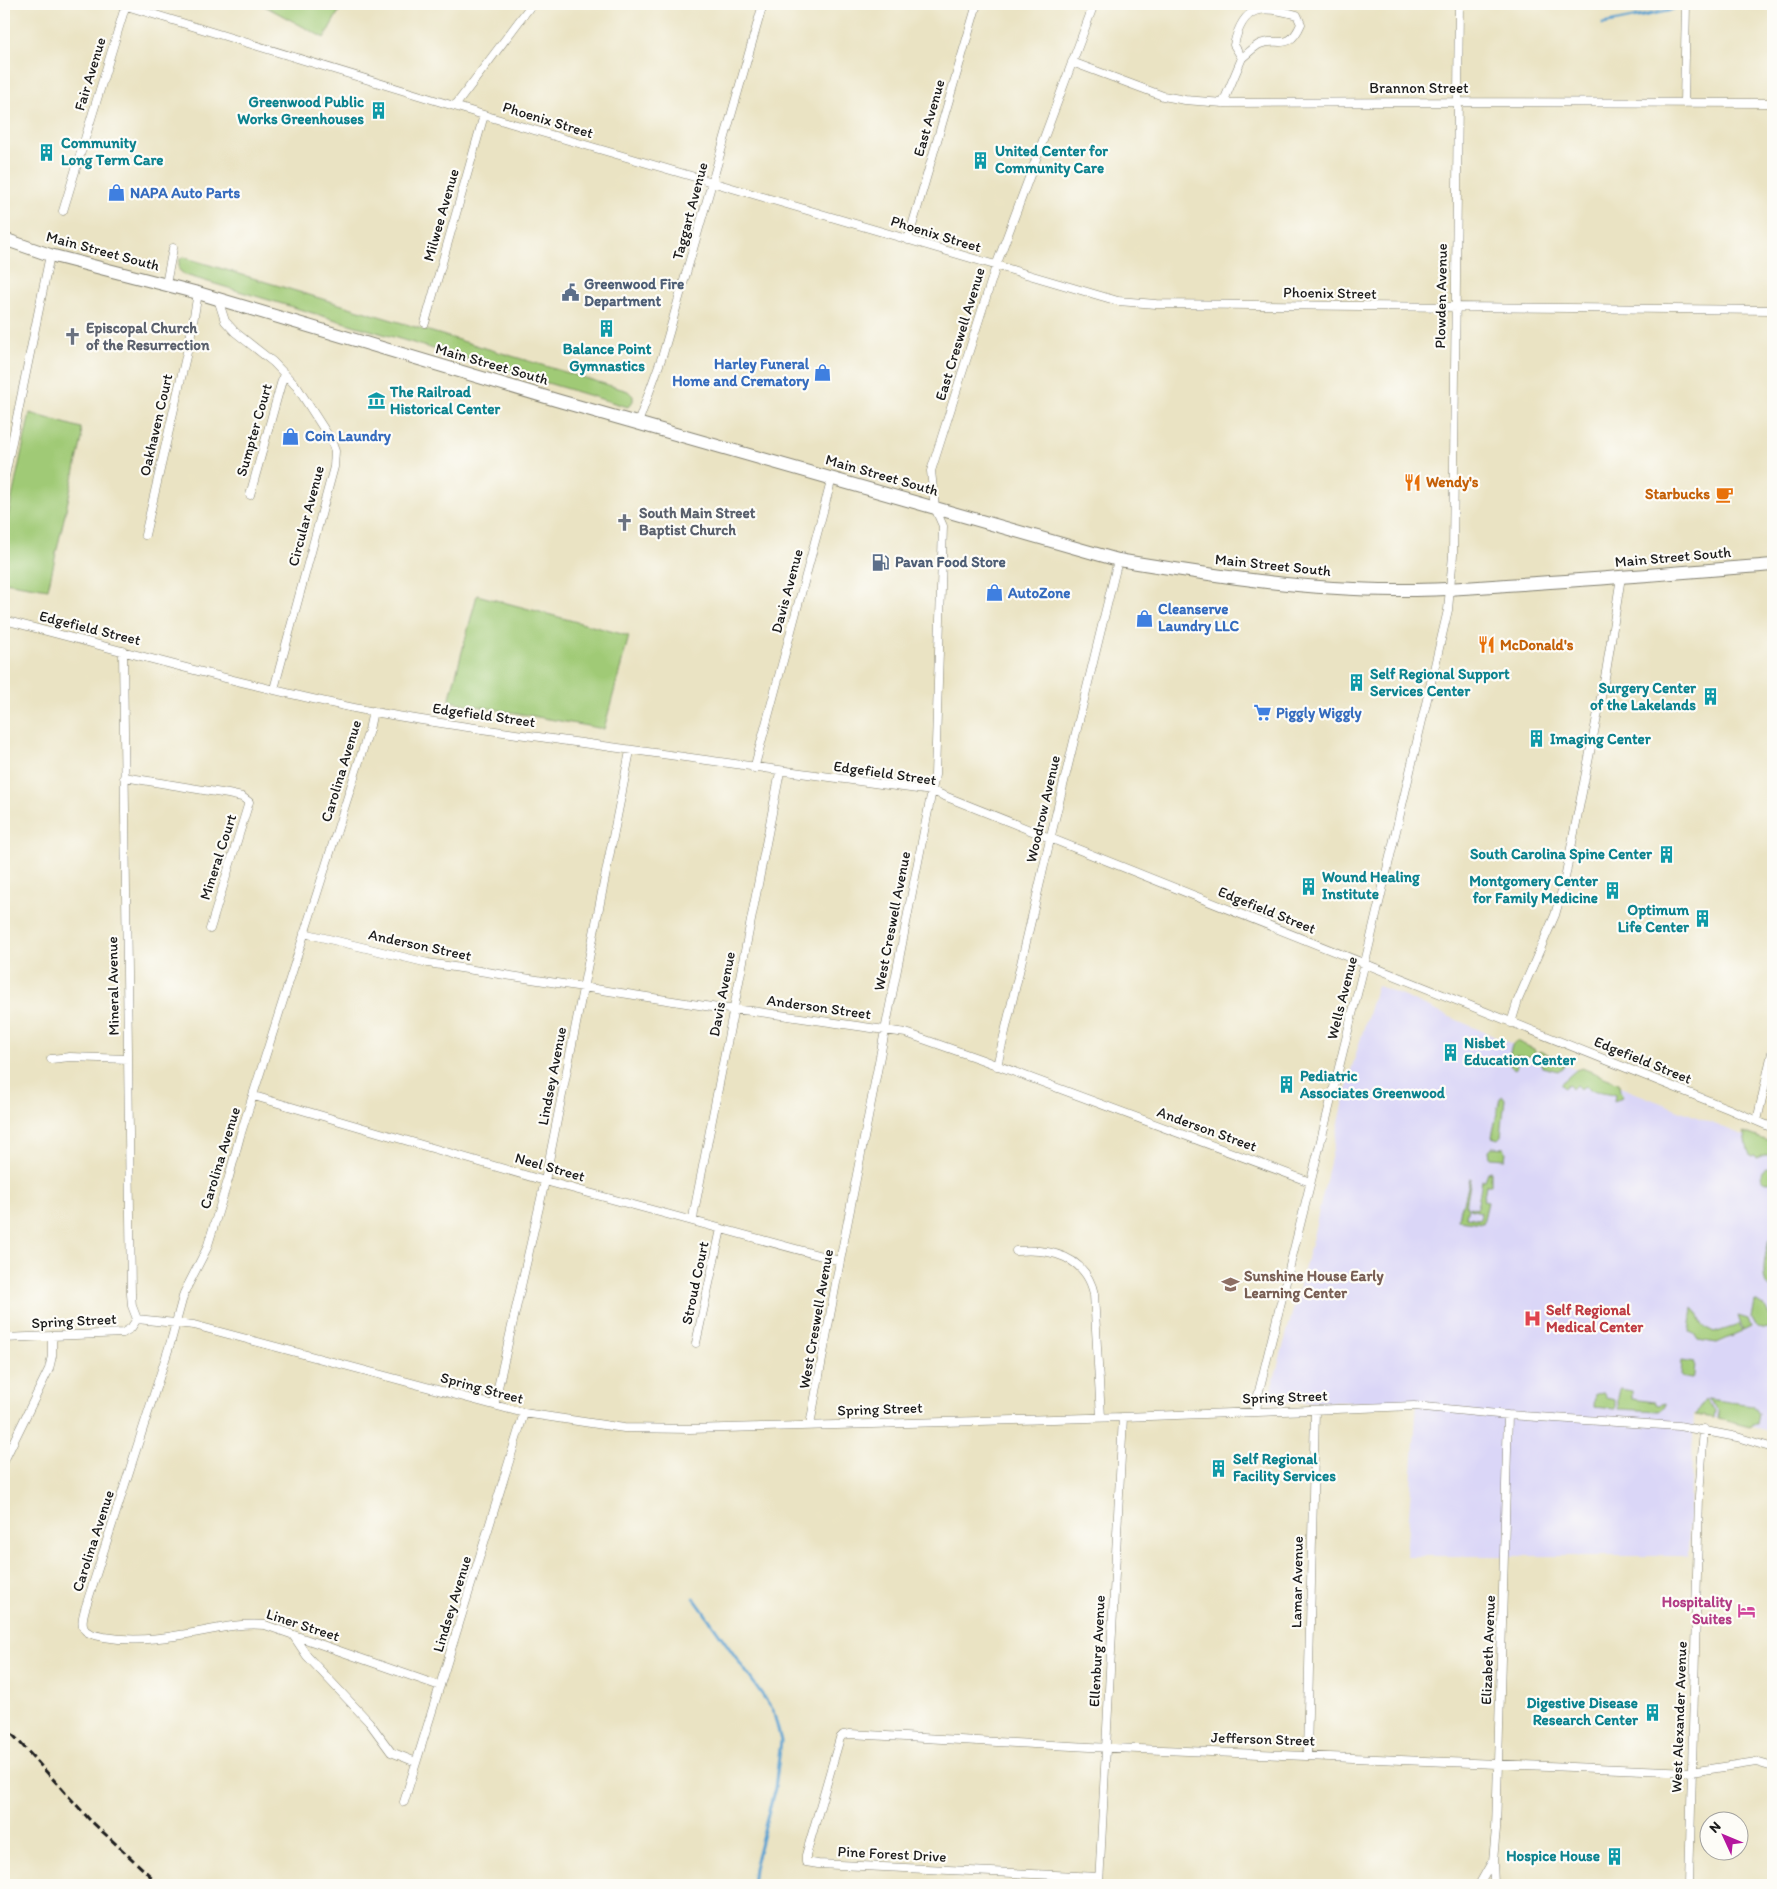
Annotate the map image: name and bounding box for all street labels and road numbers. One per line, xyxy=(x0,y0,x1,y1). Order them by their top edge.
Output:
street label: Fair Avenue xyxy=(70,35,110,113)
street label: East Avenue xyxy=(909,77,949,159)
street label: Brannon Street xyxy=(1369,79,1469,97)
street label: Phoenix Street xyxy=(501,98,596,142)
street label: Taggart Avenue xyxy=(668,160,712,262)
street label: Milwee Avenue xyxy=(419,167,463,263)
street label: Phoenix Street xyxy=(889,212,984,256)
street label: Main Street South xyxy=(44,227,162,275)
street label: Plowden Avenue xyxy=(1431,243,1451,349)
street label: East Creswell Avenue xyxy=(931,265,989,403)
street label: Phoenix Street xyxy=(1283,283,1377,303)
street label: Main Street South xyxy=(433,339,551,389)
street label: Oakhaven Court xyxy=(136,372,177,478)
street label: Sumpter Court xyxy=(232,381,276,478)
street label: Main Street South xyxy=(823,450,941,500)
street label: Circular Avenue xyxy=(284,464,328,568)
street label: Main Street South xyxy=(1614,543,1732,571)
street label: Davis Avenue xyxy=(767,547,807,635)
street label: Main Street South xyxy=(1214,550,1332,580)
street label: Edgefield Street xyxy=(37,607,143,649)
street label: Edgefield Street xyxy=(431,699,537,731)
street label: Carolina Avenue xyxy=(317,718,365,824)
street label: Woodrow Avenue xyxy=(1022,754,1064,864)
street label: Edgefield Street xyxy=(832,757,938,789)
street label: Mineral Court xyxy=(196,811,240,902)
street label: West Creswell Avenue xyxy=(870,850,914,992)
street label: Edgefield Street xyxy=(1216,882,1319,938)
street label: Anderson Street xyxy=(367,925,474,965)
street label: Mineral Avenue xyxy=(103,936,123,1036)
street label: Davis Avenue xyxy=(705,950,739,1038)
street label: Wells Avenue xyxy=(1323,955,1361,1041)
street label: Anderson Street xyxy=(766,991,873,1023)
street label: Lindsey Avenue xyxy=(534,1025,570,1127)
street label: Edgefield Street xyxy=(1592,1032,1695,1088)
street label: Anderson Street xyxy=(1155,1103,1260,1156)
street label: Carolina Avenue xyxy=(196,1105,244,1211)
street label: Neel Street xyxy=(513,1148,587,1186)
street label: Stroud Court xyxy=(677,1240,713,1326)
street label: West Creswell Avenue xyxy=(795,1248,837,1390)
street label: Spring Street xyxy=(31,1310,117,1332)
street label: Spring Street xyxy=(438,1368,526,1408)
street label: Spring Street xyxy=(1242,1387,1328,1407)
street label: Spring Street xyxy=(837,1399,923,1419)
street label: Carolina Avenue xyxy=(68,1488,118,1594)
street label: Lamar Avenue xyxy=(1287,1536,1307,1628)
street label: Lindsey Avenue xyxy=(429,1554,475,1654)
street label: Ellenburg Avenue xyxy=(1085,1595,1109,1707)
street label: Elizabeth Avenue xyxy=(1477,1595,1499,1705)
street label: Liner Street xyxy=(264,1605,342,1645)
street label: West Alexander Avenue xyxy=(1667,1641,1691,1793)
street label: Jefferson Street xyxy=(1211,1728,1316,1750)
street label: Pine Forest Drive xyxy=(837,1842,947,1866)

